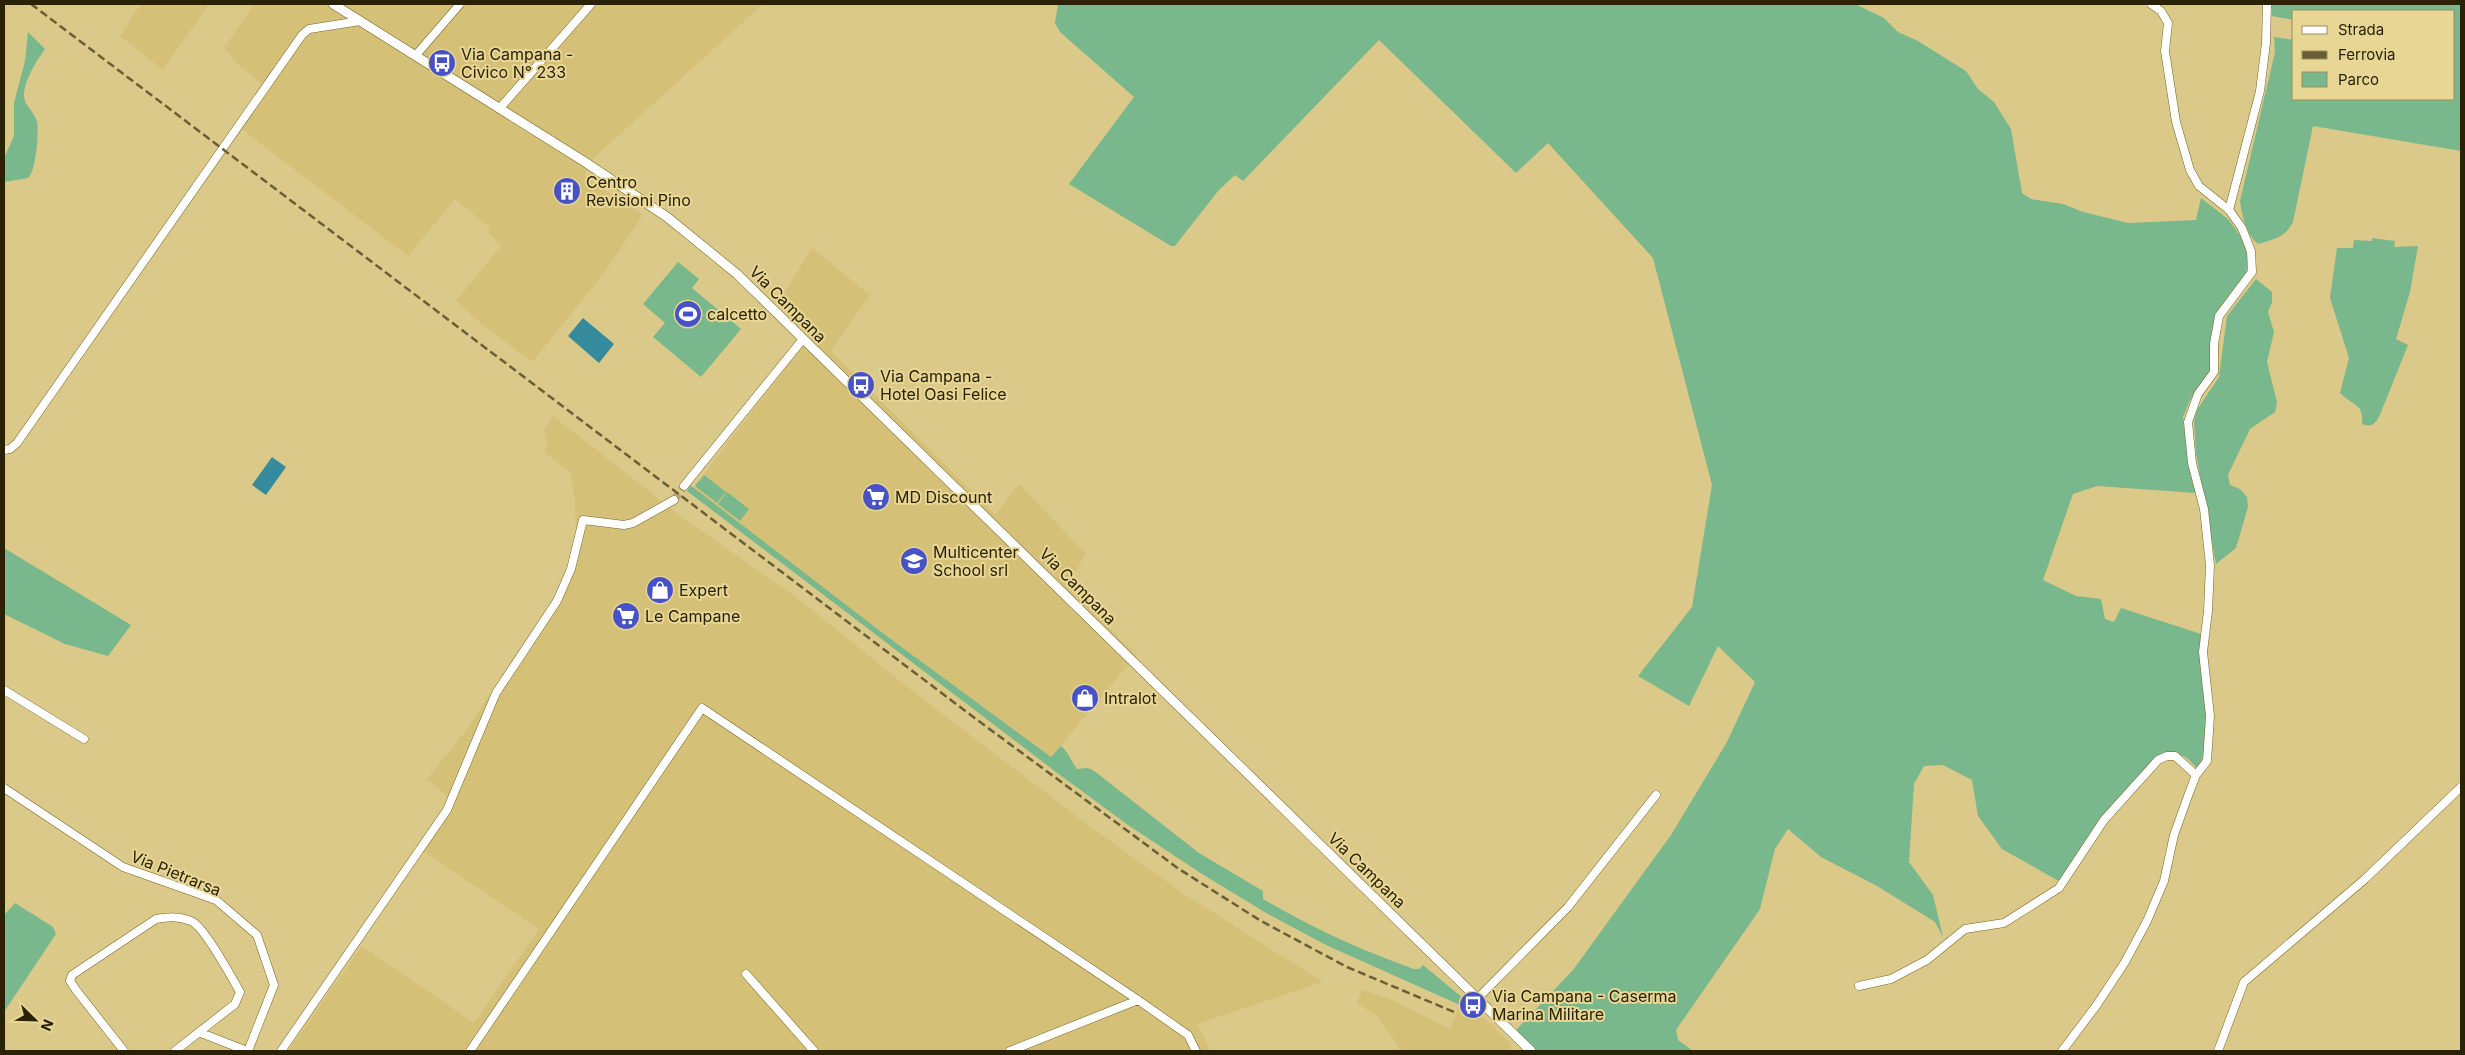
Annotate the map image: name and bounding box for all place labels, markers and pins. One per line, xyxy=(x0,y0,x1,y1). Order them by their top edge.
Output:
place label: Via Campana - Civico N° 233 xyxy=(461,44,573,82)
bus stop icon: Via Campana - Civico N° 233 xyxy=(427,48,457,78)
place label: Centro Revisioni Pino xyxy=(586,172,691,210)
building icon: Centro Revisioni Pino xyxy=(552,176,582,206)
sports icon: calcetto xyxy=(673,299,703,329)
place label: calcetto xyxy=(707,304,767,324)
place label: Via Campana - Hotel Oasi Felice xyxy=(880,366,1007,404)
bus stop icon: Via Campana - Hotel Oasi Felice xyxy=(846,370,876,400)
supermarket icon: MD Discount xyxy=(861,482,891,512)
place label: MD Discount xyxy=(895,487,992,507)
place label: Multicenter School srl xyxy=(933,542,1018,580)
school or university icon: Multicenter School srl xyxy=(899,546,929,576)
shop icon: Expert xyxy=(645,575,675,605)
place label: Expert xyxy=(679,580,728,600)
supermarket icon: Le Campane xyxy=(611,601,641,631)
place label: Le Campane xyxy=(645,606,740,626)
shop icon: Intralot xyxy=(1070,683,1100,713)
place label: Intralot xyxy=(1104,688,1157,708)
place label: Via Campana - Caserma Marina Militare xyxy=(1492,986,1677,1024)
bus stop icon: Via Campana - Caserma Marina Militare xyxy=(1458,990,1488,1020)

